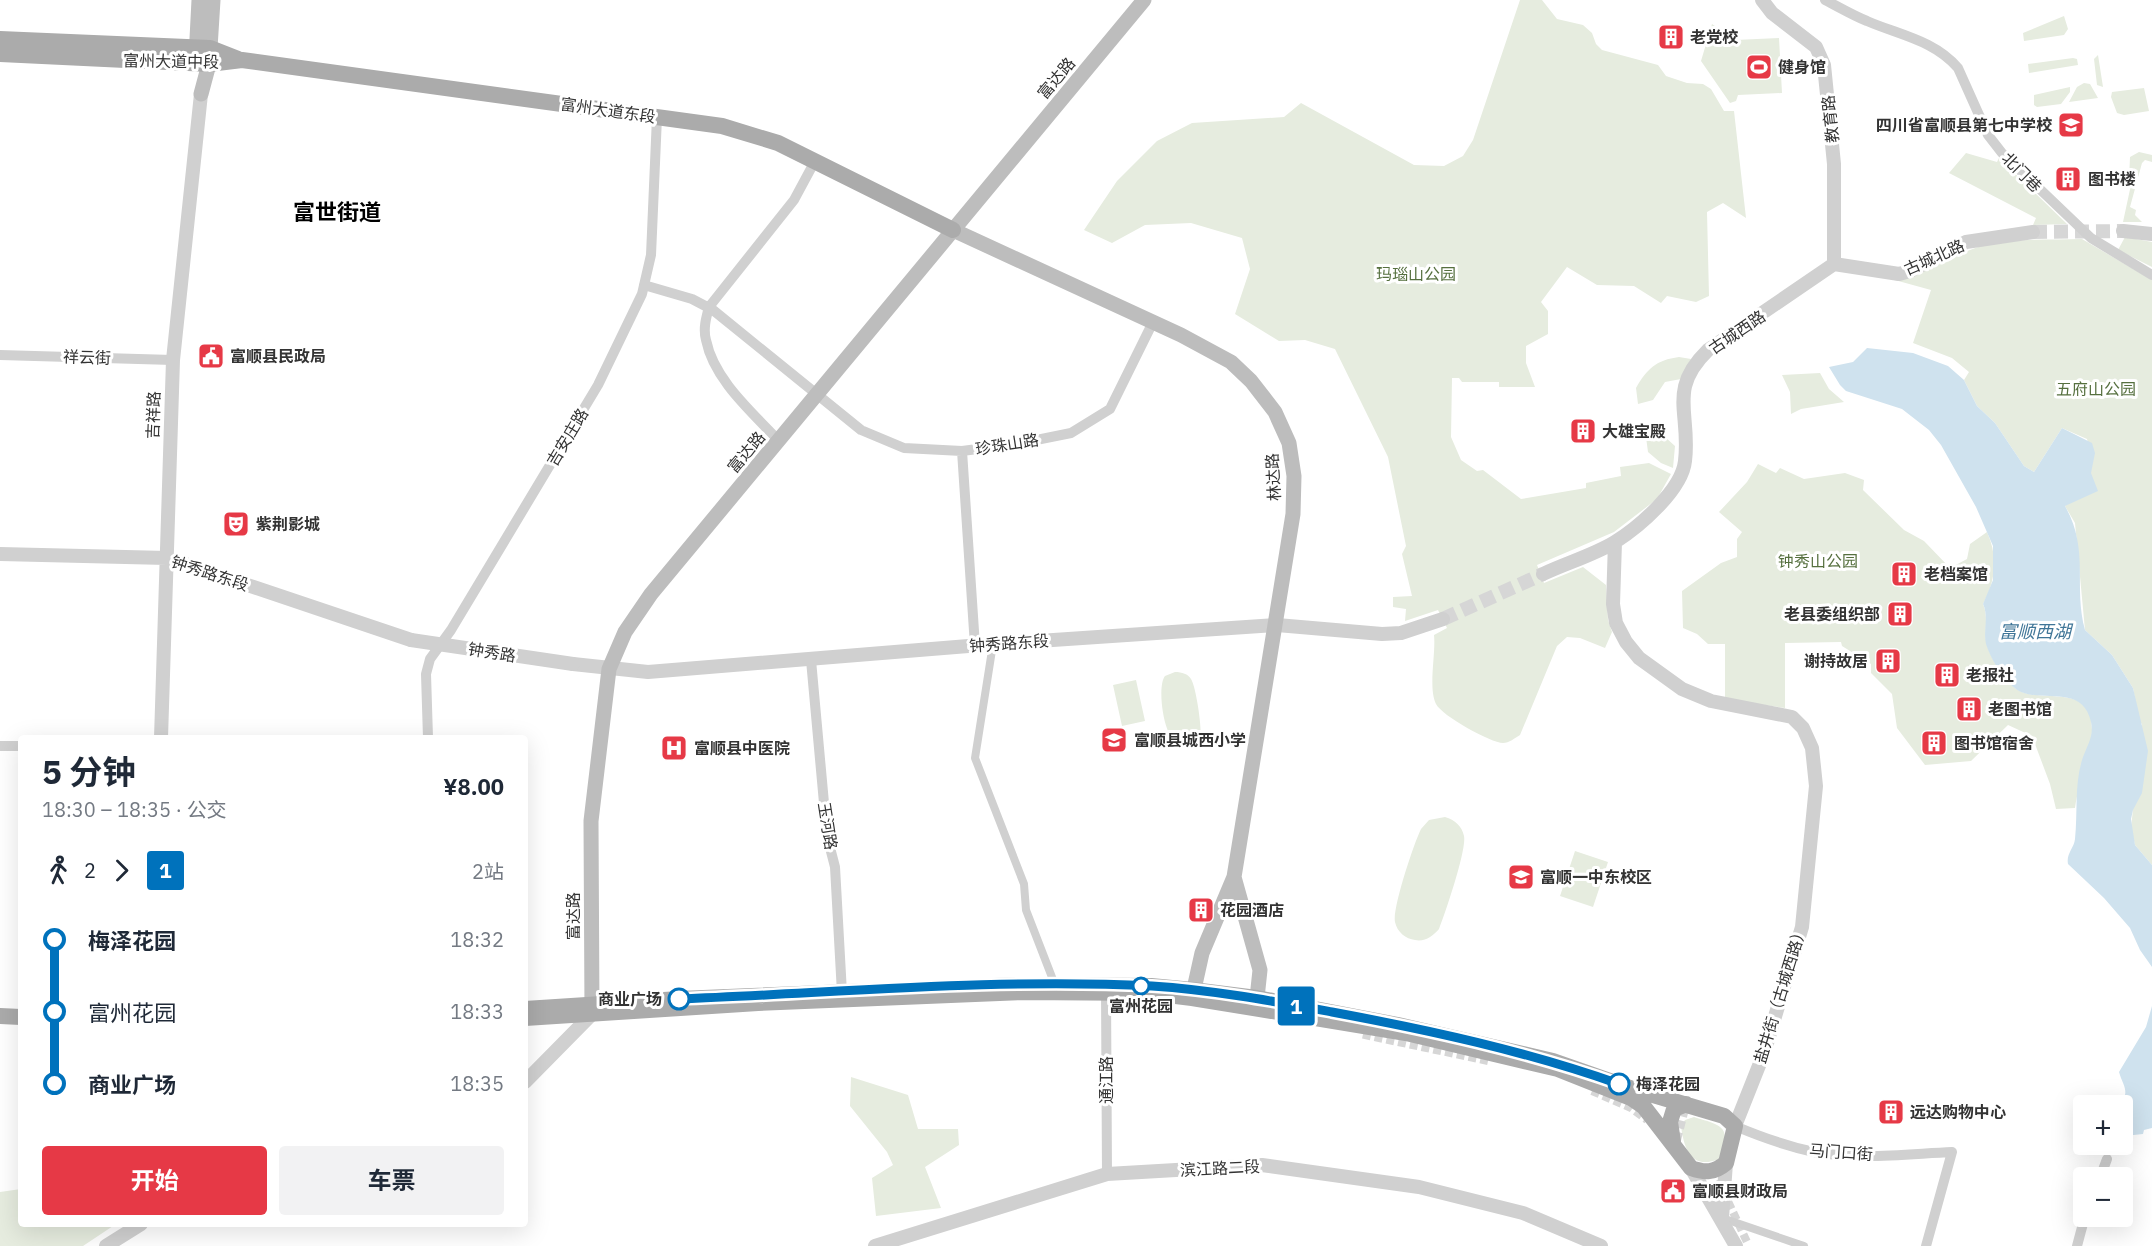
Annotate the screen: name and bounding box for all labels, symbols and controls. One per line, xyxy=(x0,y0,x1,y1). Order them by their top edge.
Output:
building icon: 老党校 xyxy=(1656,22,1686,52)
place label: 老党校 xyxy=(1690,27,1739,47)
street label: 富州大道中段 xyxy=(123,50,219,72)
sports icon: 健身馆 xyxy=(1744,52,1774,82)
street label: 富达路 xyxy=(1033,53,1079,103)
place label: 健身馆 xyxy=(1778,57,1826,77)
street label: 富州大道东段 xyxy=(559,93,657,127)
street label: 教育路 xyxy=(1818,94,1842,144)
school or university icon: 四川省富顺县第七中学校 xyxy=(2056,110,2086,140)
place label: 四川省富顺县第七中学校 xyxy=(1876,115,2053,135)
street label: 北门巷 xyxy=(1998,148,2046,196)
building icon: 图书楼 xyxy=(2053,164,2083,194)
place label: 图书楼 xyxy=(2088,169,2136,189)
district label: 富世街道 xyxy=(293,197,381,226)
street label: 古城北路 xyxy=(1901,235,1967,279)
park label: 玛瑙山公园 xyxy=(1376,264,1456,284)
street label: 古城西路 xyxy=(1705,306,1769,358)
public building icon: 富顺县民政局 xyxy=(196,341,226,371)
street label: 祥云街 xyxy=(63,346,111,368)
place label: 富顺县民政局 xyxy=(230,346,326,366)
park label: 五府山公园 xyxy=(2056,379,2136,399)
street label: 吉祥路 xyxy=(142,391,164,439)
street label: 吉安庄路 xyxy=(542,404,592,470)
building icon: 大雄宝殿 xyxy=(1568,416,1598,446)
place label: 大雄宝殿 xyxy=(1602,421,1666,441)
street label: 富达路 xyxy=(723,427,769,477)
street label: 珍珠山路 xyxy=(974,429,1040,459)
street label: 林达路 xyxy=(1262,453,1284,501)
theatre icon: 紫荆影城 xyxy=(221,509,251,539)
place label: 紫荆影城 xyxy=(256,514,320,534)
street label: 钟秀路东段 xyxy=(169,551,251,595)
park label: 钟秀山公园 xyxy=(1778,551,1858,571)
building icon: 老档案馆 xyxy=(1889,559,1919,589)
place label: 老档案馆 xyxy=(1924,564,1988,584)
building icon: 老县委组织部 xyxy=(1885,599,1915,629)
place label: 老县委组织部 xyxy=(1784,604,1880,624)
water label: 富顺西湖 xyxy=(1999,620,2074,643)
street label: 钟秀路东段 xyxy=(968,630,1050,656)
street label: 钟秀路 xyxy=(467,638,517,666)
building icon: 谢持故居 xyxy=(1873,646,1903,676)
place label: 谢持故居 xyxy=(1804,651,1868,671)
building icon: 老报社 xyxy=(1932,660,1962,690)
place label: 老报社 xyxy=(1966,665,2014,685)
building icon: 老图书馆 xyxy=(1954,694,1984,724)
place label: 老图书馆 xyxy=(1988,699,2052,719)
school or university icon: 富顺县城西小学 xyxy=(1099,725,1129,755)
building icon: 图书馆宿舍 xyxy=(1919,728,1949,758)
place label: 富顺县城西小学 xyxy=(1134,730,1246,750)
hospital icon: 富顺县中医院 xyxy=(659,733,689,763)
place label: 图书馆宿舍 xyxy=(1954,733,2034,753)
place label: 富顺县中医院 xyxy=(694,738,790,758)
text: 5 分钟 xyxy=(42,750,136,793)
text: ¥8.00 xyxy=(443,772,504,801)
text: 18:30 – 18:35 · 公交 xyxy=(42,796,227,823)
street label: 玉河路 xyxy=(814,801,842,851)
icon: walk xyxy=(42,854,75,887)
icon: forward xyxy=(105,854,138,887)
text: 1 xyxy=(159,856,172,884)
text: 2 xyxy=(84,857,96,884)
text: 2站 xyxy=(472,858,504,885)
school or university icon: 富顺一中东校区 xyxy=(1506,862,1536,892)
place label: 富顺一中东校区 xyxy=(1540,867,1652,887)
street label: 富达路 xyxy=(563,892,583,940)
building icon: 花园酒店 xyxy=(1186,895,1216,925)
place label: 花园酒店 xyxy=(1220,900,1284,920)
street label: 盐井街（古城西路） xyxy=(1749,922,1811,1066)
text: 梅泽花园 xyxy=(88,926,176,955)
text: 18:32 xyxy=(450,926,504,953)
marker: 富州花园 xyxy=(1132,977,1150,995)
line badge: 1 xyxy=(1276,986,1316,1026)
marker: 商业广场 xyxy=(668,988,690,1010)
place label: 商业广场 xyxy=(598,989,662,1009)
text: 1 xyxy=(1290,992,1302,1020)
place label: 富州花园 xyxy=(1109,996,1173,1016)
text: 富州花园 xyxy=(88,998,176,1027)
text: 18:33 xyxy=(450,998,504,1025)
street label: 通江路 xyxy=(1096,1056,1116,1104)
text: 商业广场 xyxy=(88,1070,176,1099)
text: 18:35 xyxy=(450,1070,504,1097)
marker: 梅泽花园 xyxy=(1608,1073,1630,1095)
place label: 梅泽花园 xyxy=(1636,1074,1700,1094)
map controls xyxy=(2073,1095,2133,1227)
button: + xyxy=(2073,1095,2133,1155)
building icon: 远达购物中心 xyxy=(1876,1097,1906,1127)
place label: 远达购物中心 xyxy=(1910,1102,2006,1122)
street label: 马门口街 xyxy=(1808,1140,1874,1164)
button: 开始 xyxy=(42,1146,267,1215)
button: 车票 xyxy=(279,1146,504,1215)
street label: 滨江路二段 xyxy=(1180,1156,1260,1180)
button: − xyxy=(2073,1167,2133,1227)
public building icon: 富顺县财政局 xyxy=(1658,1176,1688,1206)
place label: 富顺县财政局 xyxy=(1692,1181,1788,1201)

